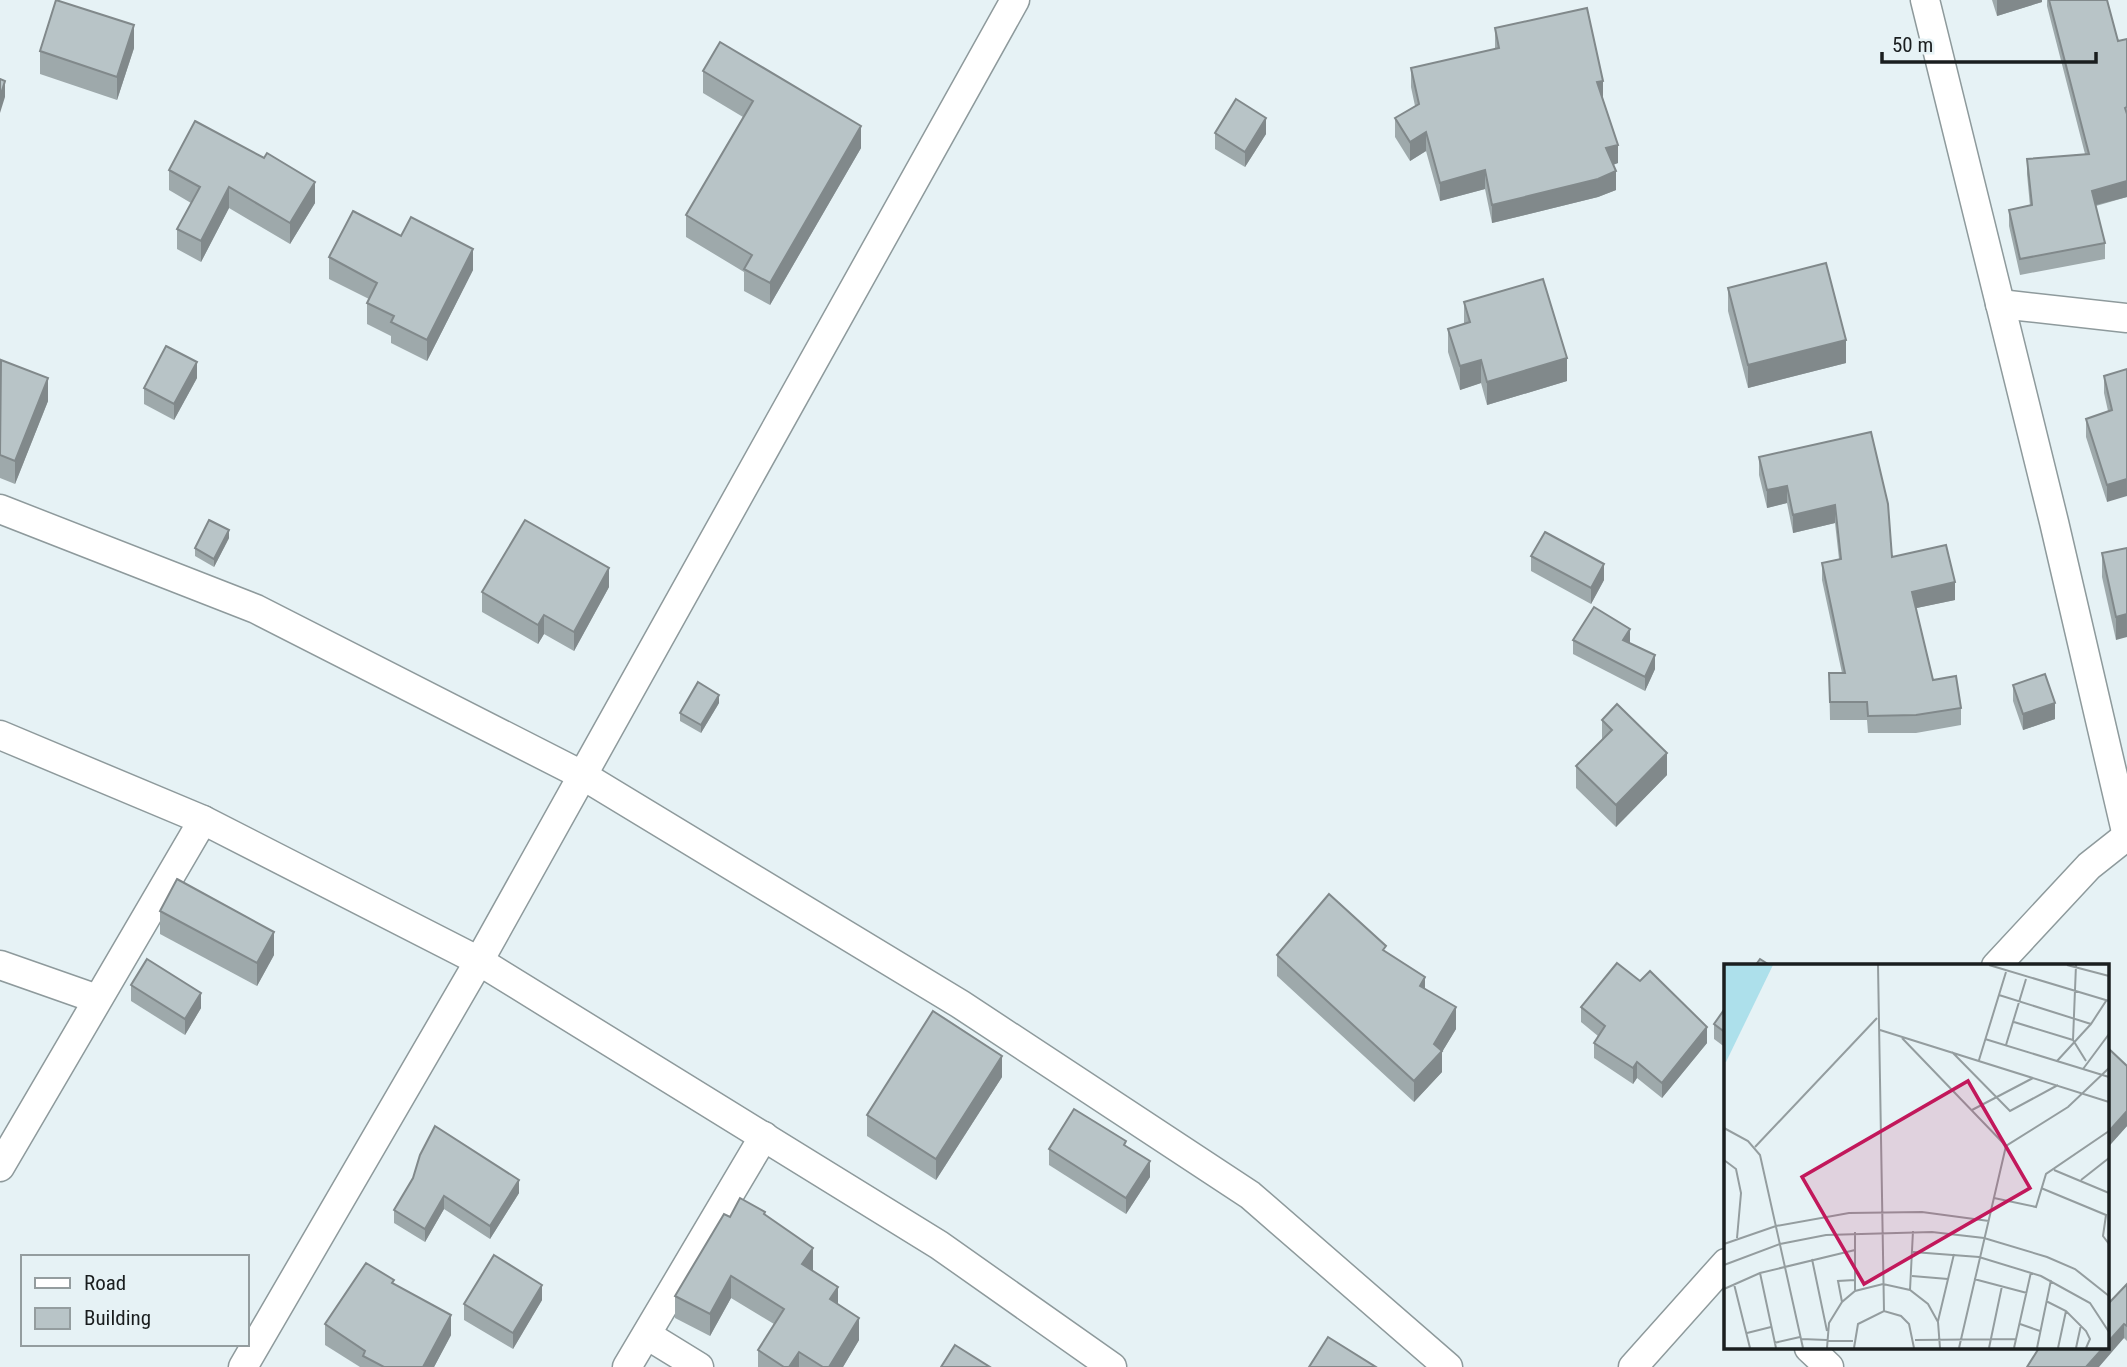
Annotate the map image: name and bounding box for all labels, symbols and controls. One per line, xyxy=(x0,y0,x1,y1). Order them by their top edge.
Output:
scale bar xyxy=(1882,21,2096,65)
text: 50 m xyxy=(1892,33,1933,57)
inset map xyxy=(1724,964,2110,1350)
legend xyxy=(21,1255,248,1346)
text: Road xyxy=(84,1271,126,1295)
text: Building xyxy=(84,1306,151,1330)

